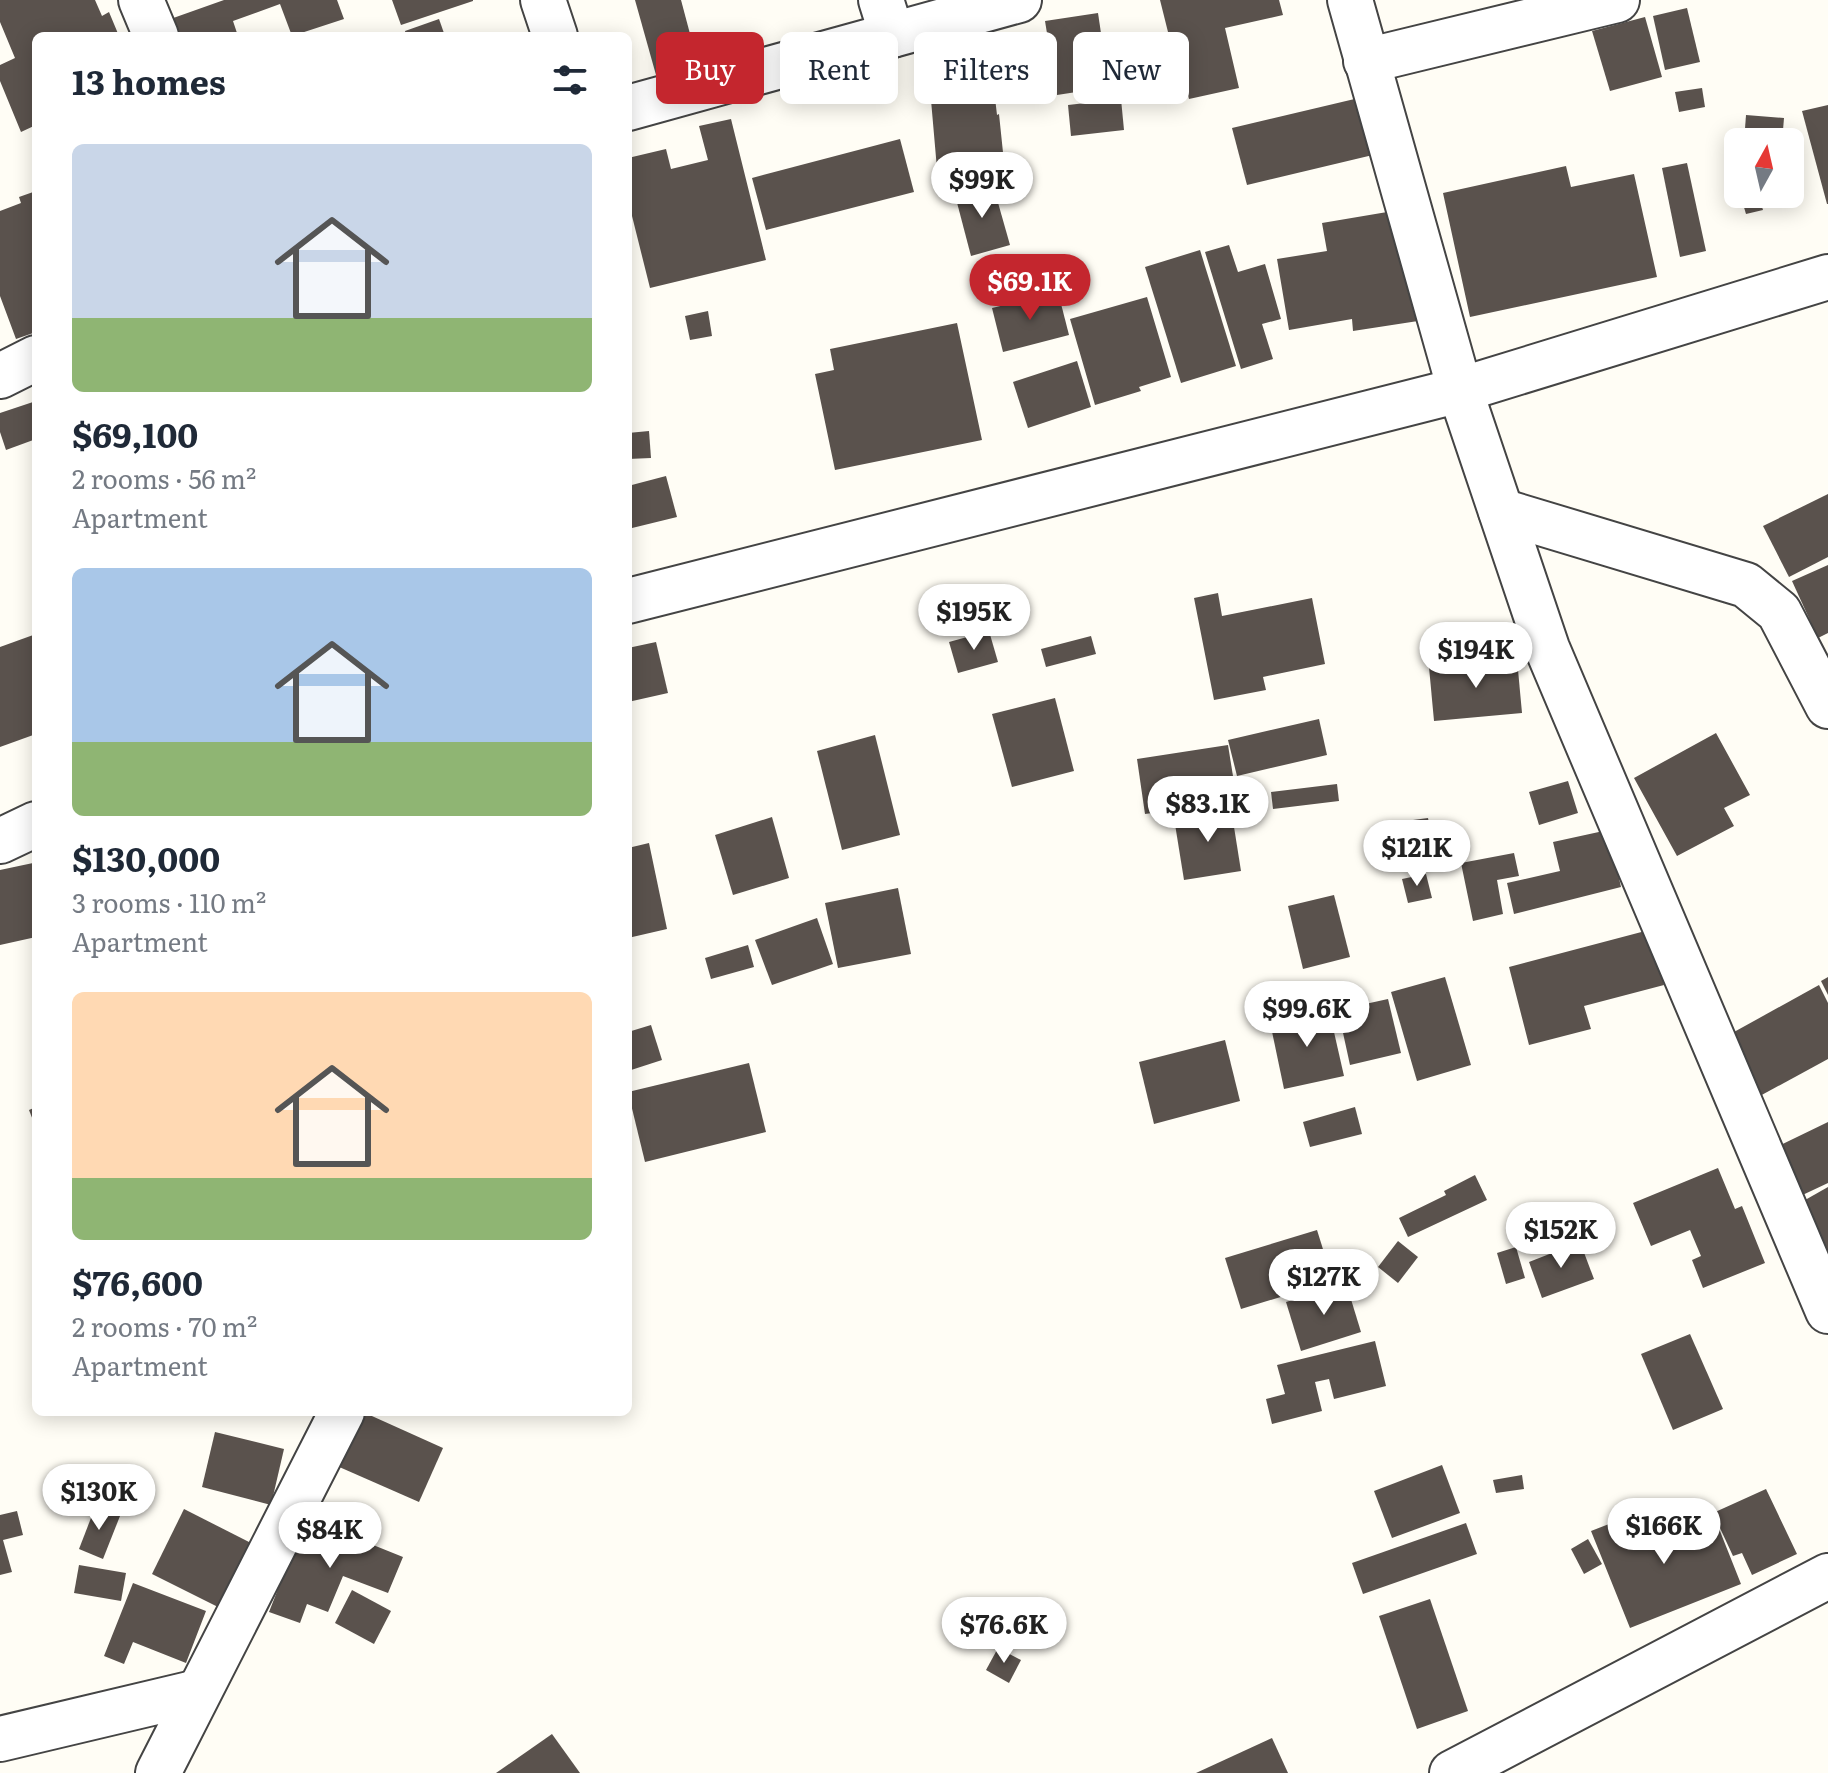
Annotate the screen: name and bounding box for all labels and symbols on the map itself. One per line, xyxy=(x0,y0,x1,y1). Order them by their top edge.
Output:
north arrow xyxy=(1724,128,1804,208)
pin: $99K xyxy=(935,152,1029,220)
pin: $69.1K xyxy=(965,254,1095,322)
pin: $195K xyxy=(918,584,1030,652)
pin: $194K xyxy=(1420,622,1532,690)
pin: $83.1K xyxy=(1143,776,1273,844)
pin: $121K xyxy=(1361,820,1473,888)
pin: $99.6K xyxy=(1242,981,1372,1049)
pin: $152K xyxy=(1505,1202,1617,1270)
pin: $127K xyxy=(1268,1249,1380,1317)
pin: $130K xyxy=(43,1464,155,1532)
pin: $166K xyxy=(1608,1498,1720,1566)
pin: $84K xyxy=(283,1502,377,1570)
pin: $76.6K xyxy=(939,1597,1069,1665)

